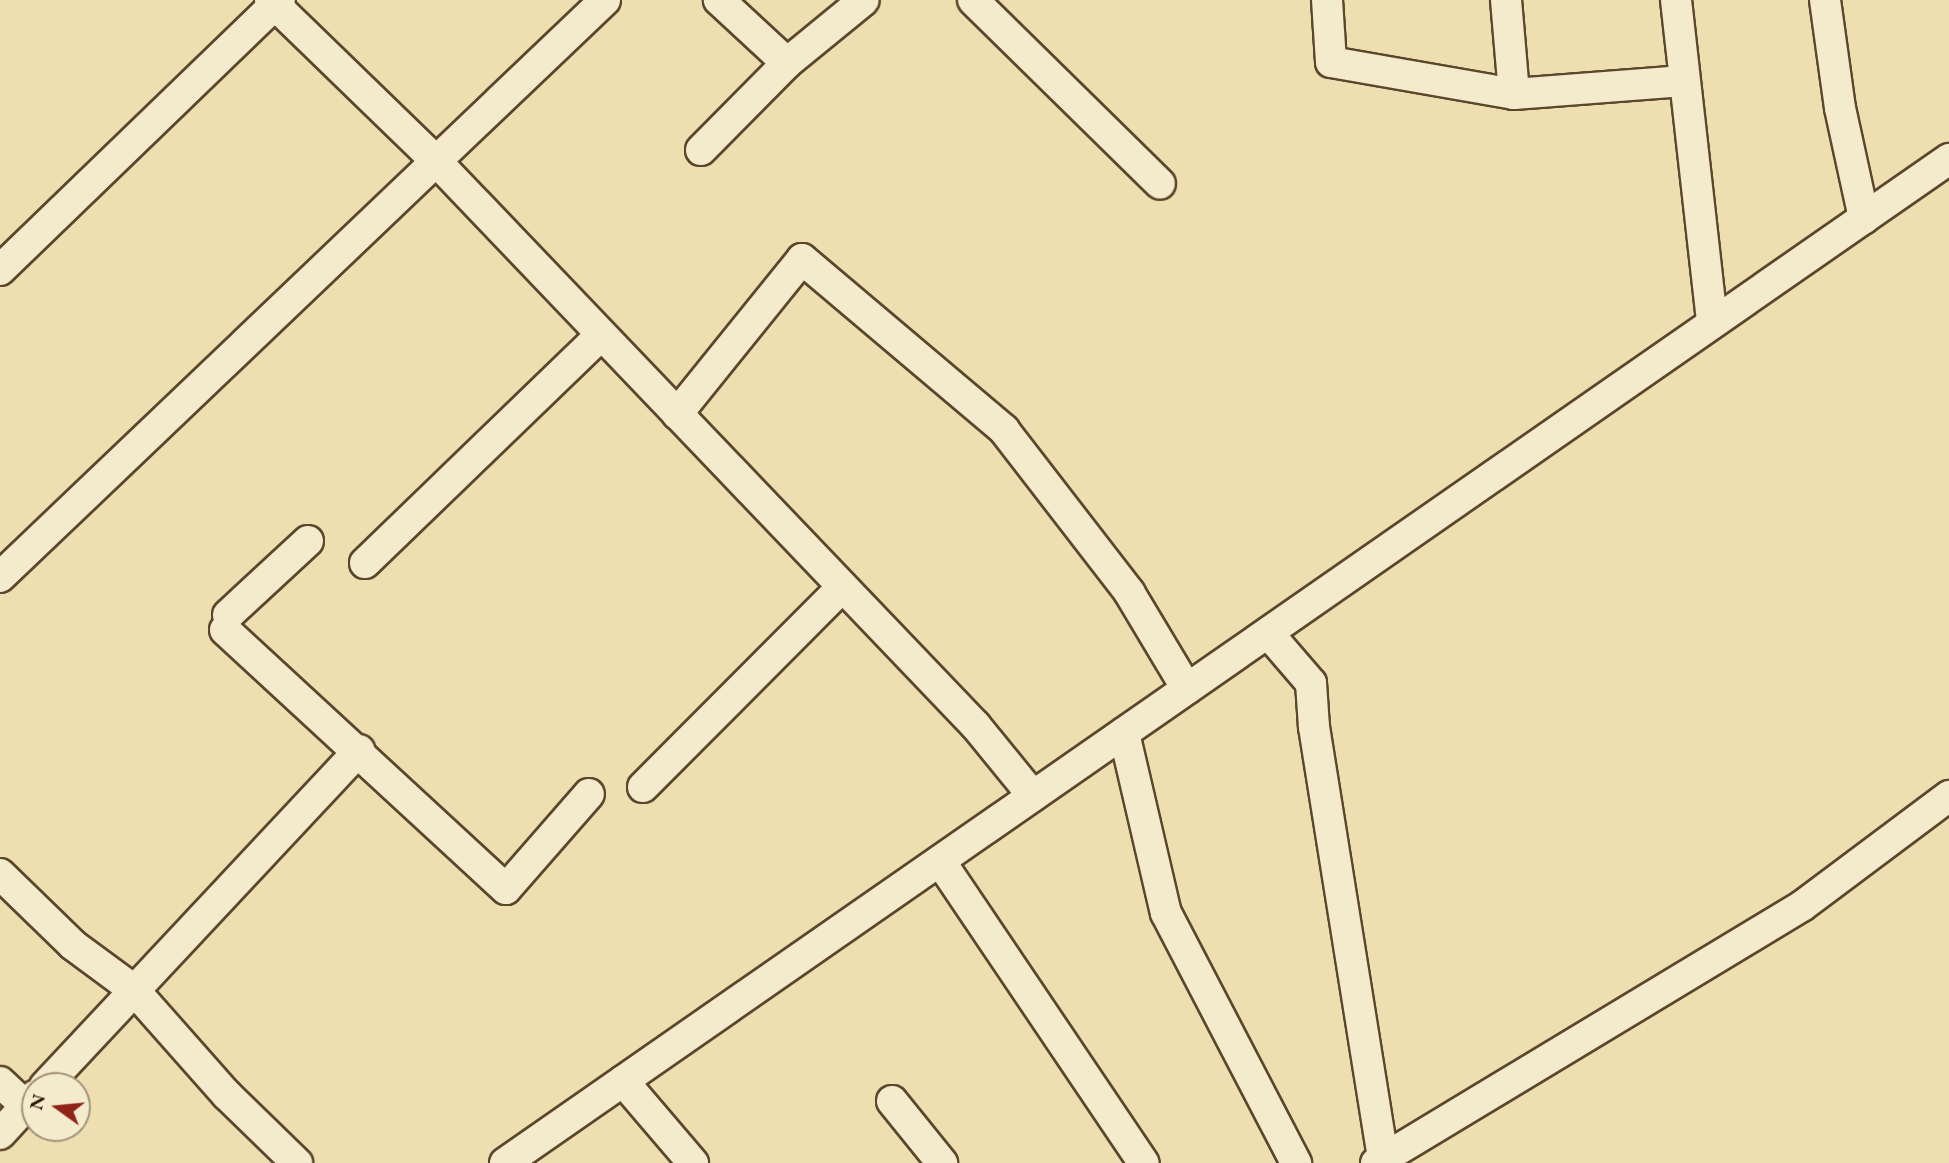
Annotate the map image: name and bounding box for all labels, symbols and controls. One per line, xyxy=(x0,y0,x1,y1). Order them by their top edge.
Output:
north arrow xyxy=(21,1072,91,1142)
text: N xyxy=(23,1091,51,1113)

